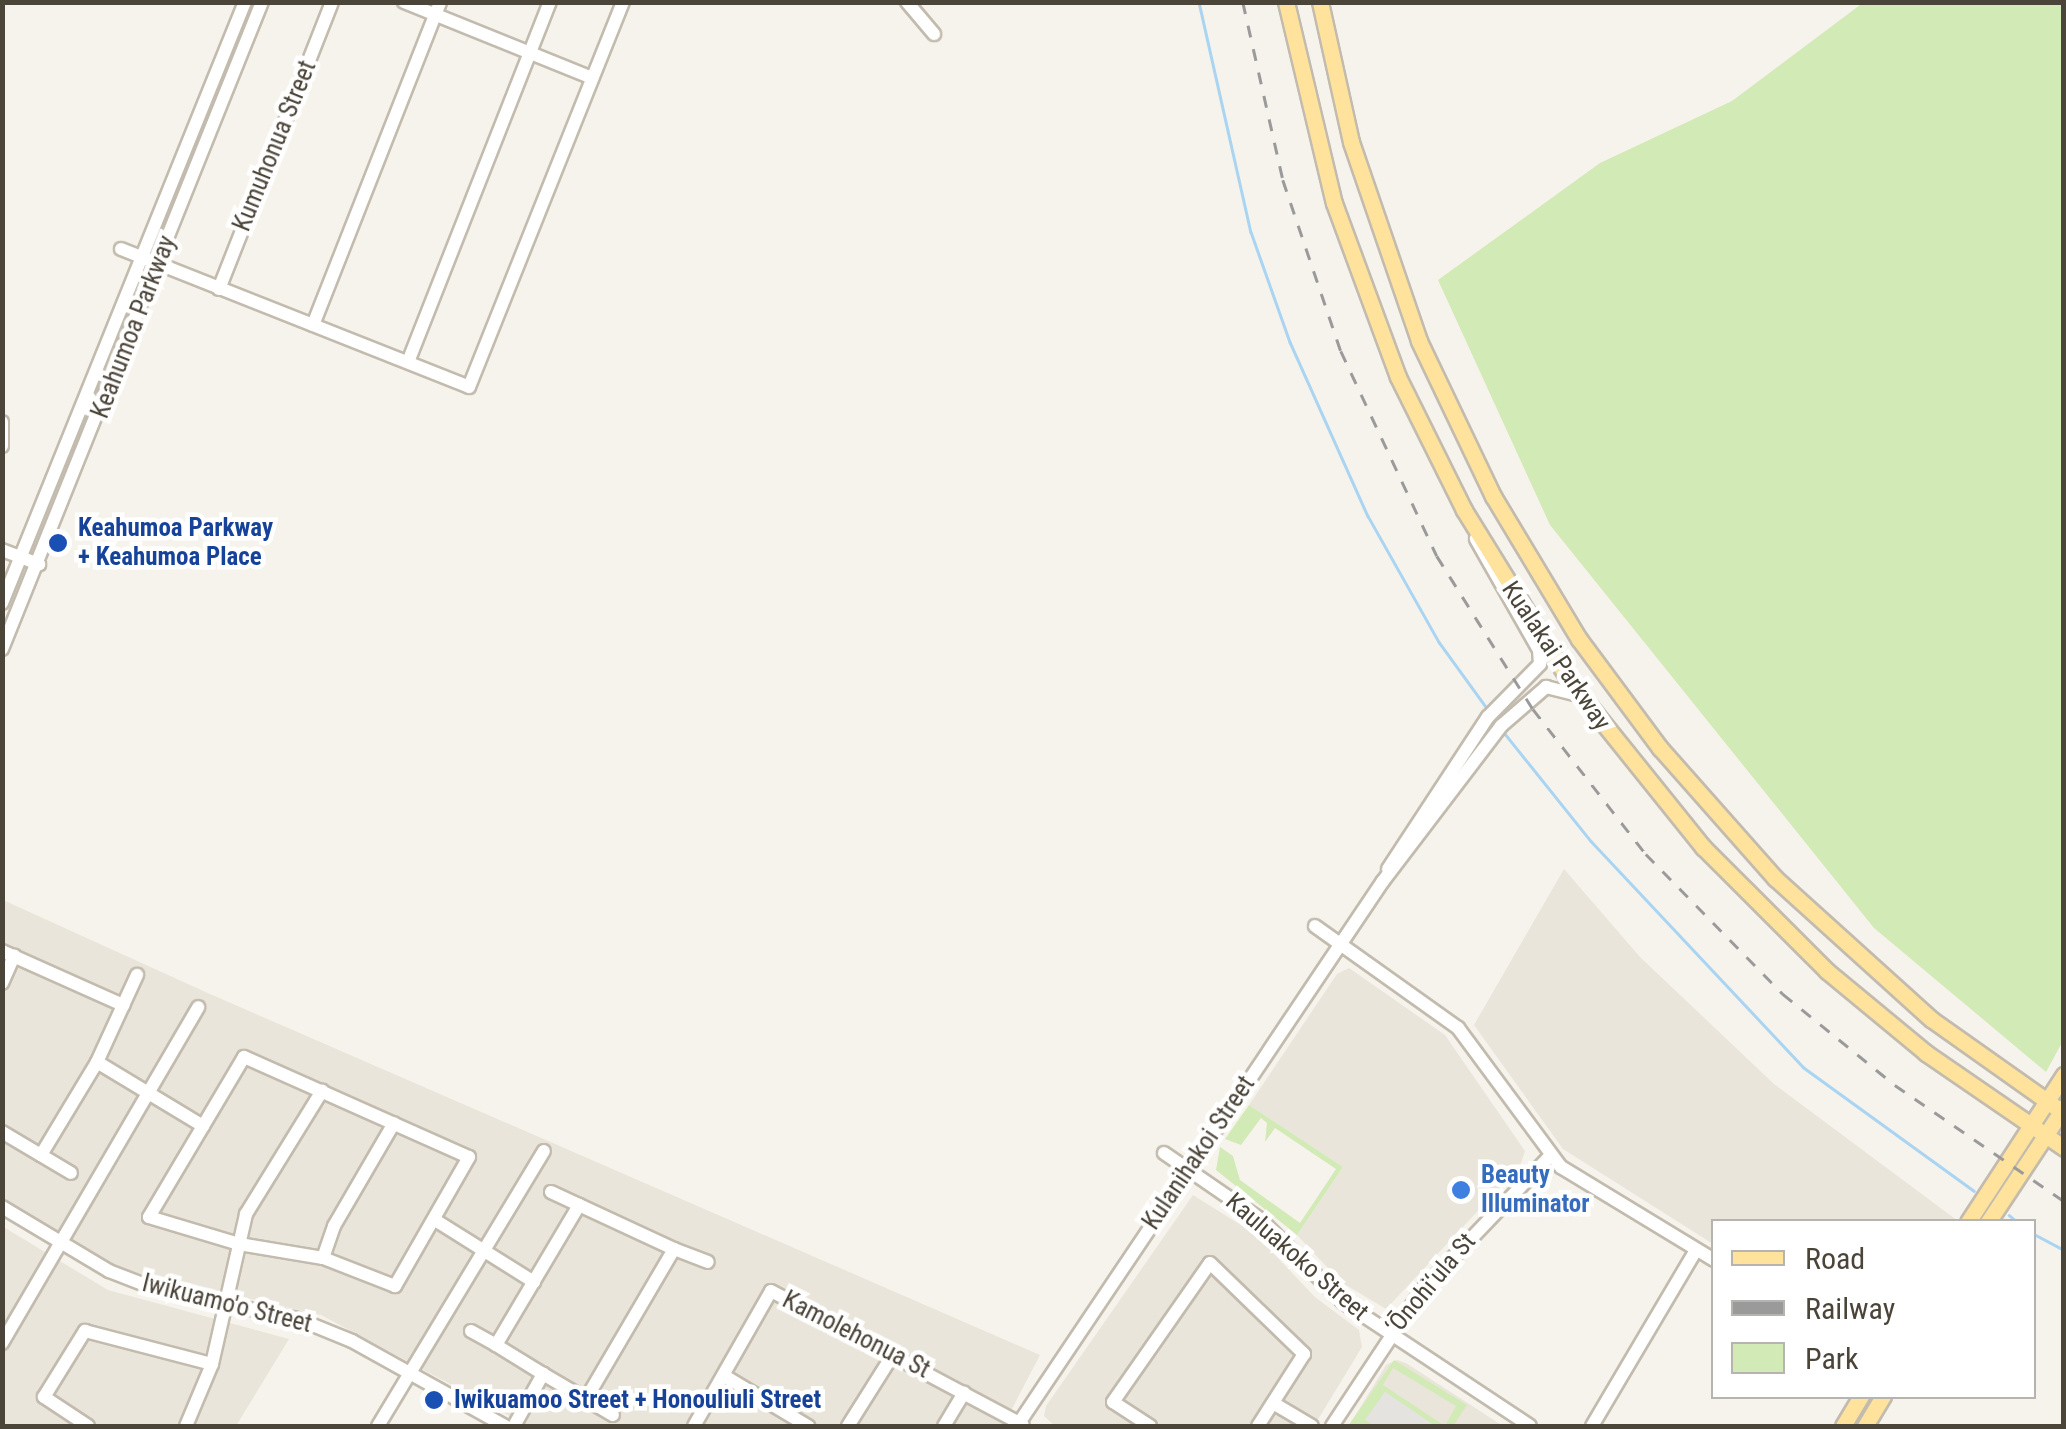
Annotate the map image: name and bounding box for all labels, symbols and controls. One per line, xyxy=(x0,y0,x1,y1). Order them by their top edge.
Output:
street label: Kumuhonua Street xyxy=(227,56,323,236)
street label: Keahumoa Parkway xyxy=(85,231,183,423)
place label: Keahumoa Parkway + Keahumoa Place xyxy=(78,514,273,573)
marker: Keahumoa Parkway + Keahumoa Place xyxy=(47,532,69,554)
street label: Kualakai Parkway xyxy=(1495,576,1617,736)
street label: Kulanihakoi Street xyxy=(1137,1070,1261,1236)
place label: Beauty Illuminator xyxy=(1481,1161,1590,1220)
marker: Beauty Illuminator xyxy=(1450,1179,1472,1201)
street label: Kauluakoko Street xyxy=(1219,1187,1375,1327)
legend xyxy=(1711,1219,2036,1399)
street label: ‘Ōnohi‘ula St xyxy=(1380,1227,1482,1341)
text: Road xyxy=(1805,1241,1865,1276)
street label: Iwikuamo'o Street xyxy=(139,1268,315,1340)
street label: Kamolehonua St xyxy=(777,1285,935,1385)
text: Railway xyxy=(1805,1291,1895,1326)
text: Park xyxy=(1805,1341,1859,1376)
place label: Iwikuamoo Street + Honouliuli Street xyxy=(454,1385,821,1415)
marker: Iwikuamoo Street + Honouliuli Street xyxy=(423,1389,445,1411)

